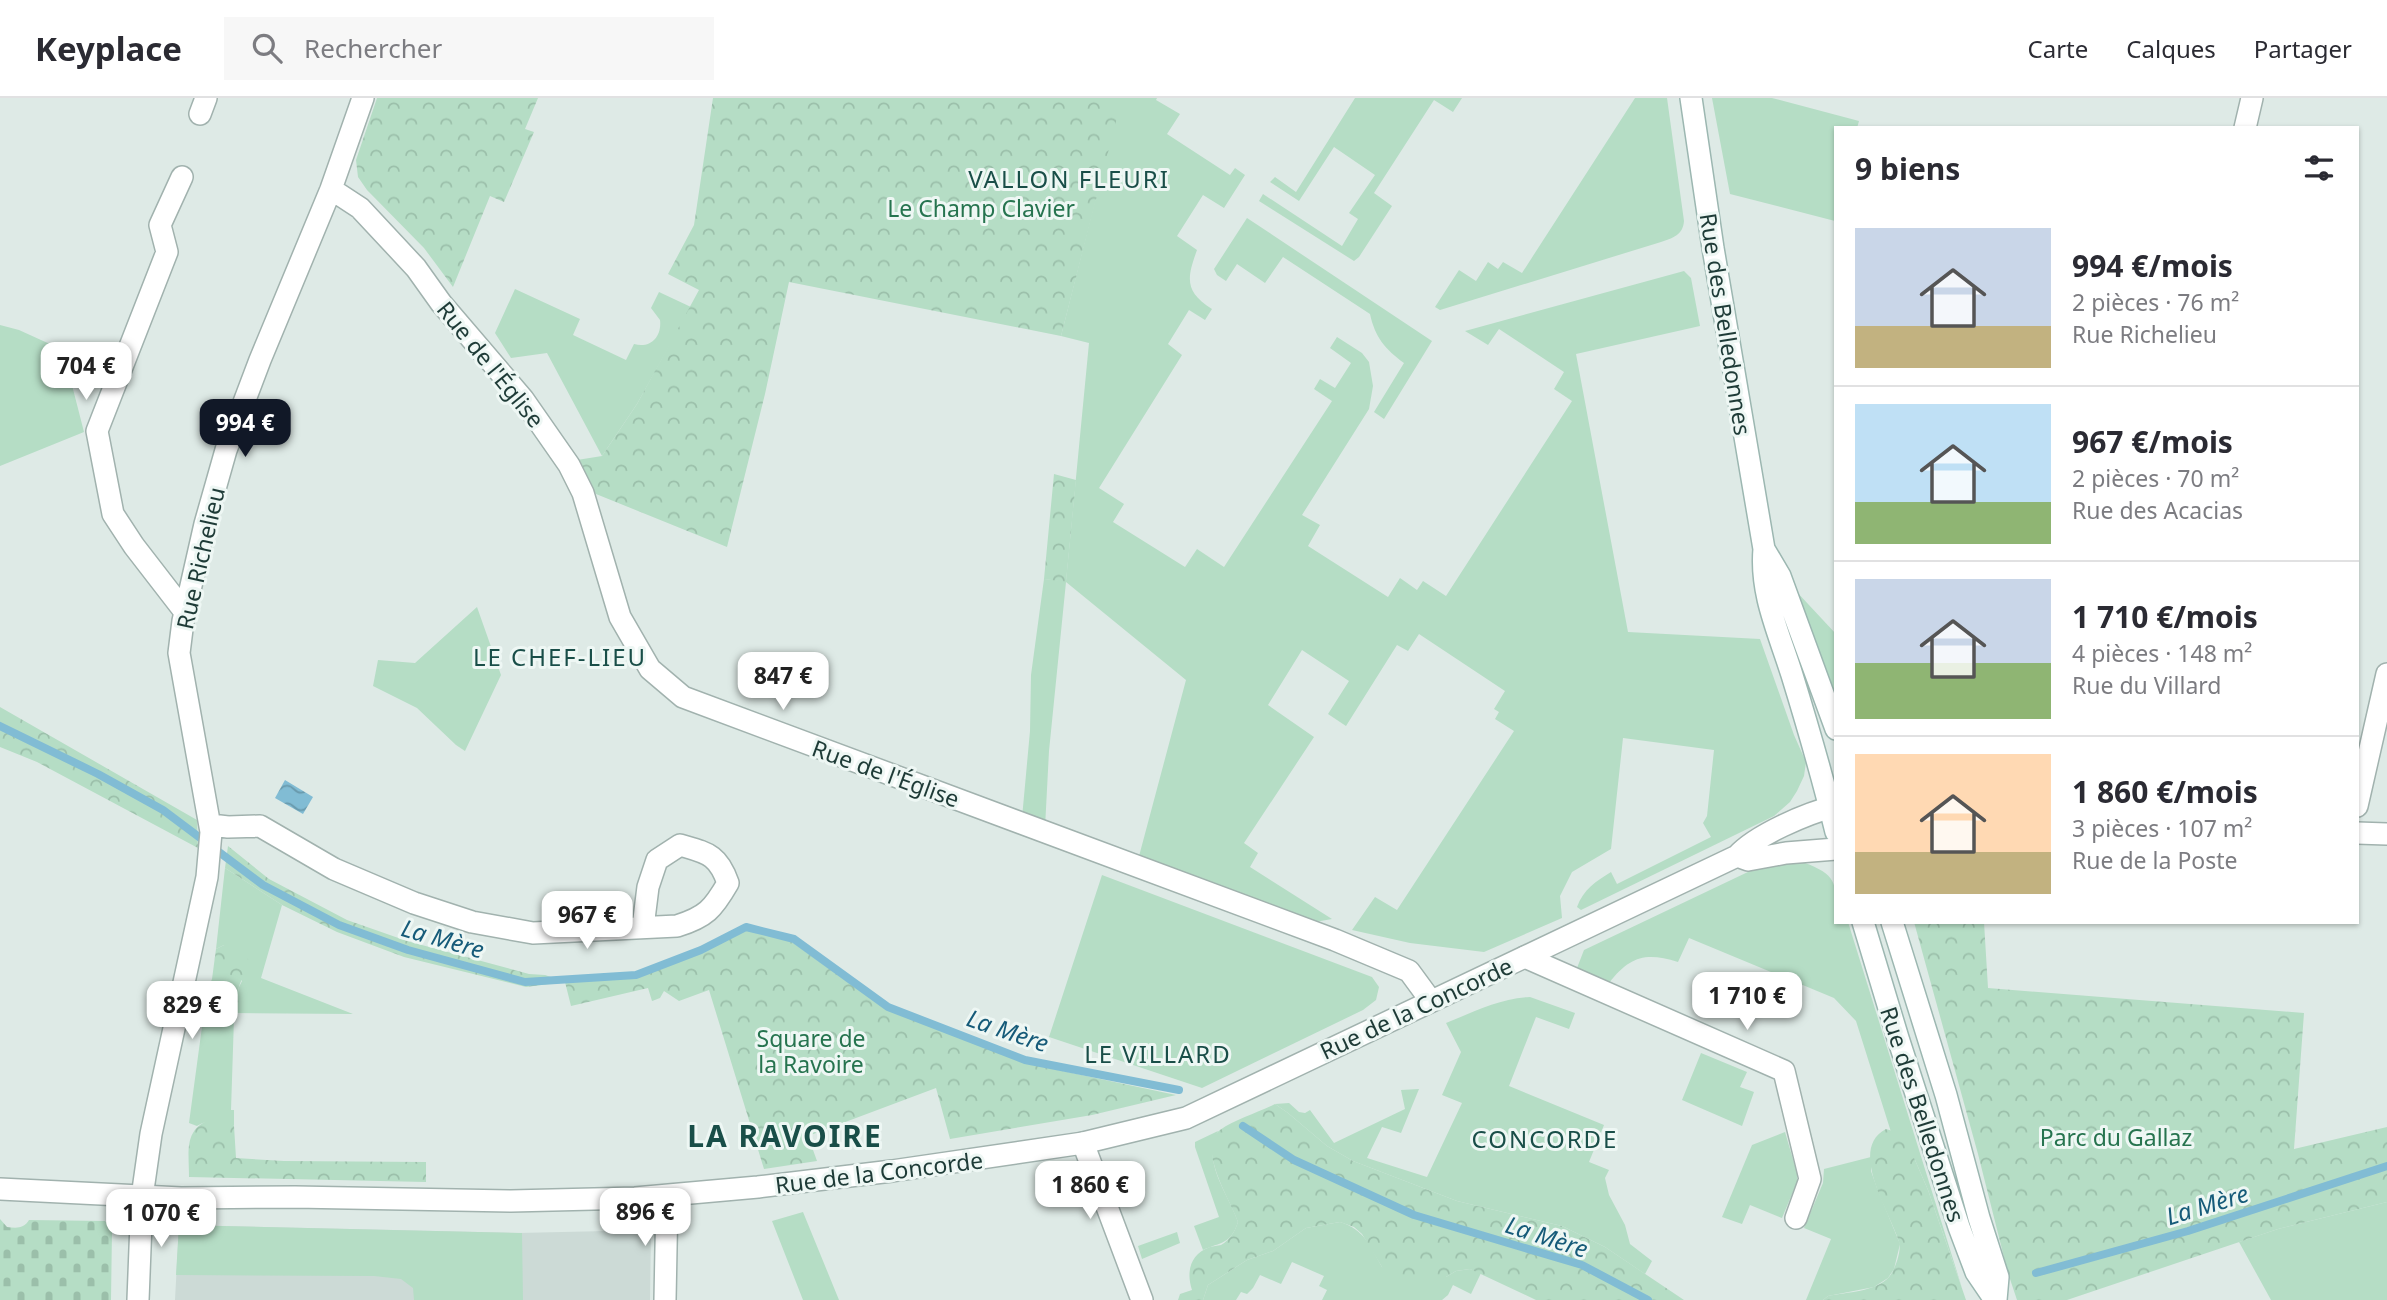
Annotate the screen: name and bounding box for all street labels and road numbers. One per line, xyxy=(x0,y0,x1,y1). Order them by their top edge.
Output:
street label: Rue des Belledonnes xyxy=(1693,210,1759,438)
street label: Rue de l'Église xyxy=(430,294,552,434)
street label: Rue Richelieu xyxy=(168,484,232,632)
street label: Rue de l'Église xyxy=(808,732,964,814)
street label: Rue de la Concorde xyxy=(1314,949,1518,1067)
street label: Rue des Belledonnes xyxy=(1873,1002,1973,1226)
street label: Rue de la Concorde xyxy=(773,1143,985,1201)

